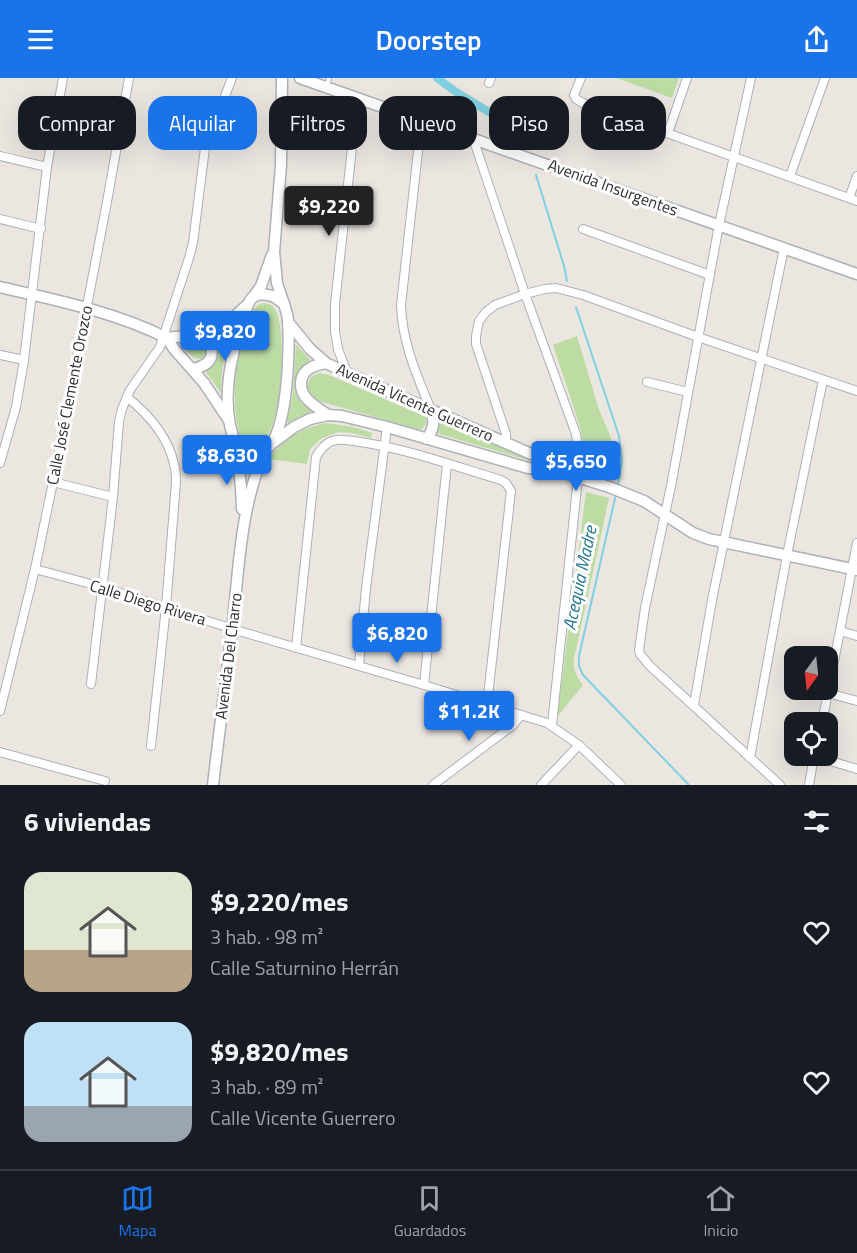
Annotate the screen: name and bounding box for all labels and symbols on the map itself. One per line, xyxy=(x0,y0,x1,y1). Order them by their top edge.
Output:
street label: Avenida Insurgentes xyxy=(545,152,681,222)
pin: $9,220 xyxy=(280,186,378,237)
street label: Calle José Clemente Orozco xyxy=(40,303,98,487)
pin: $9,820 xyxy=(176,311,274,362)
street label: Avenida Vicente Guerrero xyxy=(333,357,497,447)
pin: $8,630 xyxy=(178,435,276,486)
pin: $5,650 xyxy=(527,441,625,492)
water label: Acequia Madre xyxy=(555,522,604,632)
street label: Calle Diego Rivera xyxy=(87,573,209,631)
street label: Avenida Del Charro xyxy=(208,591,248,721)
pin: $6,820 xyxy=(348,613,446,664)
north arrow xyxy=(784,646,838,700)
pin: $11.2K xyxy=(420,691,518,742)

